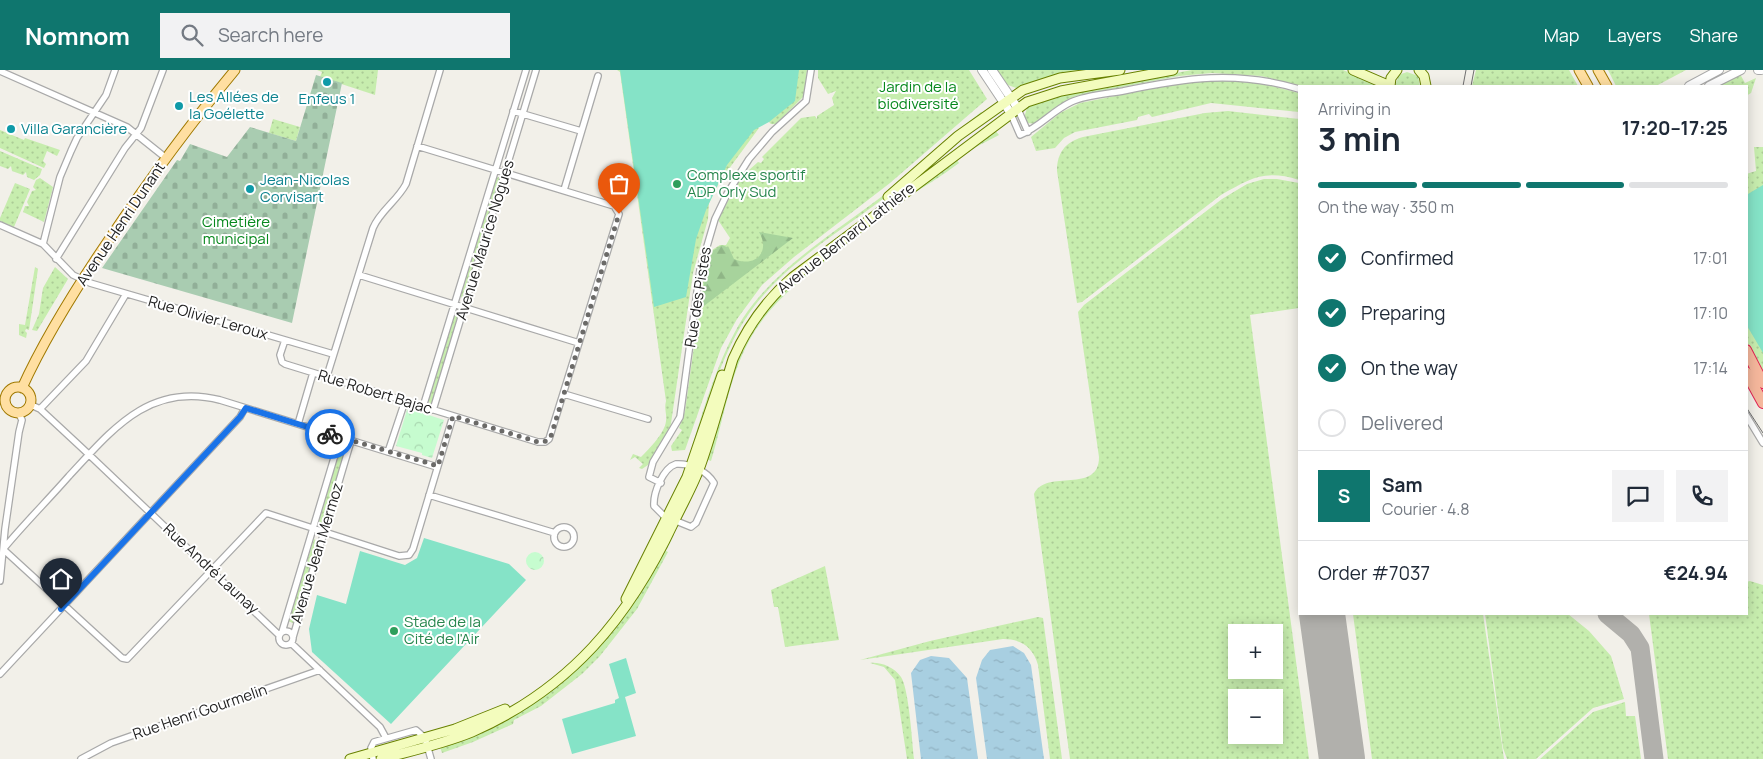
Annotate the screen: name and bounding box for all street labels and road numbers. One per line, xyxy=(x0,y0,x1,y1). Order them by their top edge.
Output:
street label: Avenue Maurice Nogues xyxy=(450,157,519,323)
street label: Avenue Henri Dunant xyxy=(71,158,170,290)
street label: Avenue Bernard Lathière xyxy=(773,177,919,298)
street label: Rue des Pistes xyxy=(679,245,716,349)
street label: Rue Olivier Leroux xyxy=(146,290,271,345)
street label: Rue Robert Bajac xyxy=(315,364,435,419)
street label: Avenue Jean Mermoz xyxy=(285,480,348,626)
street label: Rue André Launay xyxy=(159,519,264,619)
street label: Rue Henri Gourmelin xyxy=(130,679,270,744)

